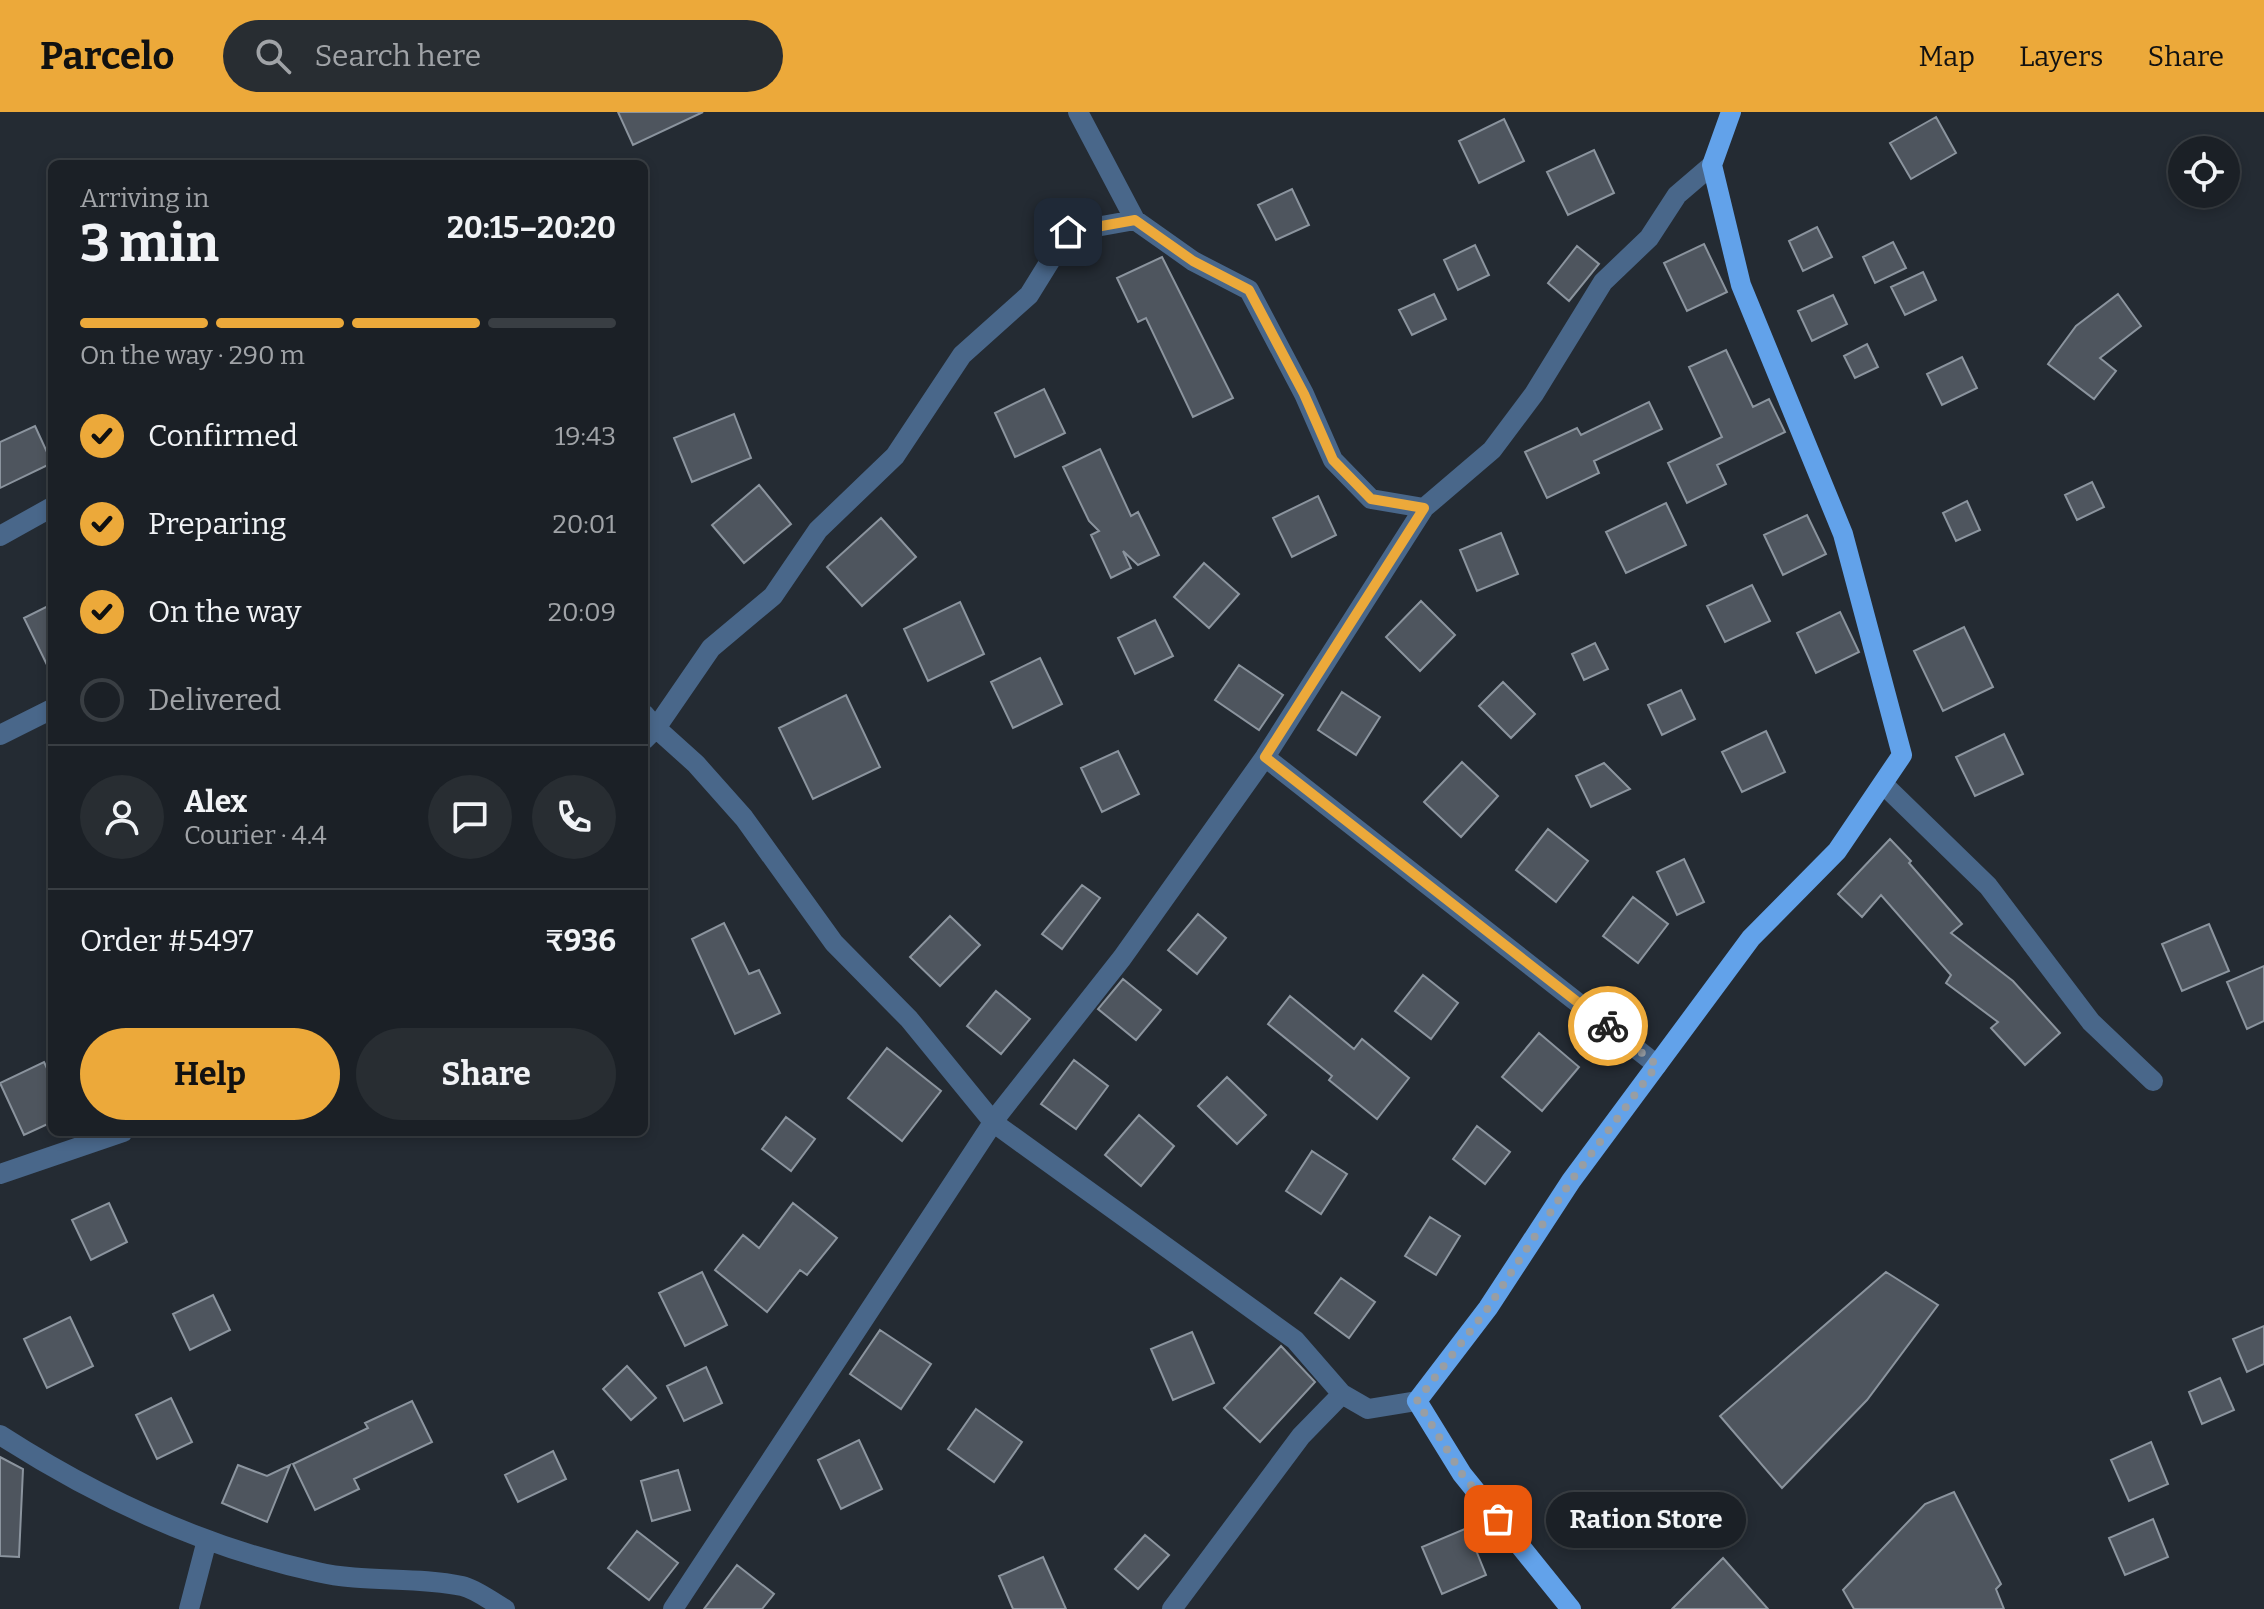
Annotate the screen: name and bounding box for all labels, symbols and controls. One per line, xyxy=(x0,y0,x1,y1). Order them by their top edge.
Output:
search box xyxy=(223,20,783,92)
text: Parcelo xyxy=(40,33,175,79)
icon: search xyxy=(251,34,295,78)
text: Search here xyxy=(315,38,481,74)
text: Map xyxy=(1918,40,1975,73)
text: Layers xyxy=(2019,40,2103,73)
text: Share xyxy=(2147,40,2224,73)
map controls xyxy=(2168,136,2240,208)
button: locate xyxy=(2168,136,2240,208)
text: Arriving in xyxy=(80,183,209,214)
pin xyxy=(1034,198,1102,266)
text: 20:15–20:20 xyxy=(447,210,616,246)
icon: home xyxy=(1046,210,1090,254)
text: 3 min xyxy=(80,212,219,275)
text: On the way · 290 m xyxy=(80,340,305,371)
icon: check xyxy=(80,414,124,458)
text: Confirmed xyxy=(148,418,298,454)
text: 19:43 xyxy=(555,421,616,452)
icon: check xyxy=(80,502,124,546)
text: Preparing xyxy=(148,506,286,542)
text: 20:01 xyxy=(553,509,616,540)
icon: check xyxy=(80,590,124,634)
text: On the way xyxy=(148,594,301,630)
text: 20:09 xyxy=(548,597,616,628)
text: Delivered xyxy=(148,682,281,718)
button: person xyxy=(80,775,164,859)
button: chat xyxy=(428,775,512,859)
button: phone xyxy=(532,775,616,859)
text: Alex xyxy=(184,784,247,820)
text: Courier · 4.4 xyxy=(184,820,327,851)
text: Order #5497 xyxy=(80,923,254,959)
text: ₹936 xyxy=(545,923,616,959)
courier xyxy=(1568,986,1648,1066)
icon: bike xyxy=(1586,1004,1630,1048)
button: Help xyxy=(80,1028,340,1120)
button: Share xyxy=(356,1028,616,1120)
pin xyxy=(1464,1485,1532,1553)
callout: Ration Store xyxy=(1546,1491,1746,1547)
icon: bag xyxy=(1476,1497,1520,1541)
text: Ration Store xyxy=(1569,1504,1723,1535)

